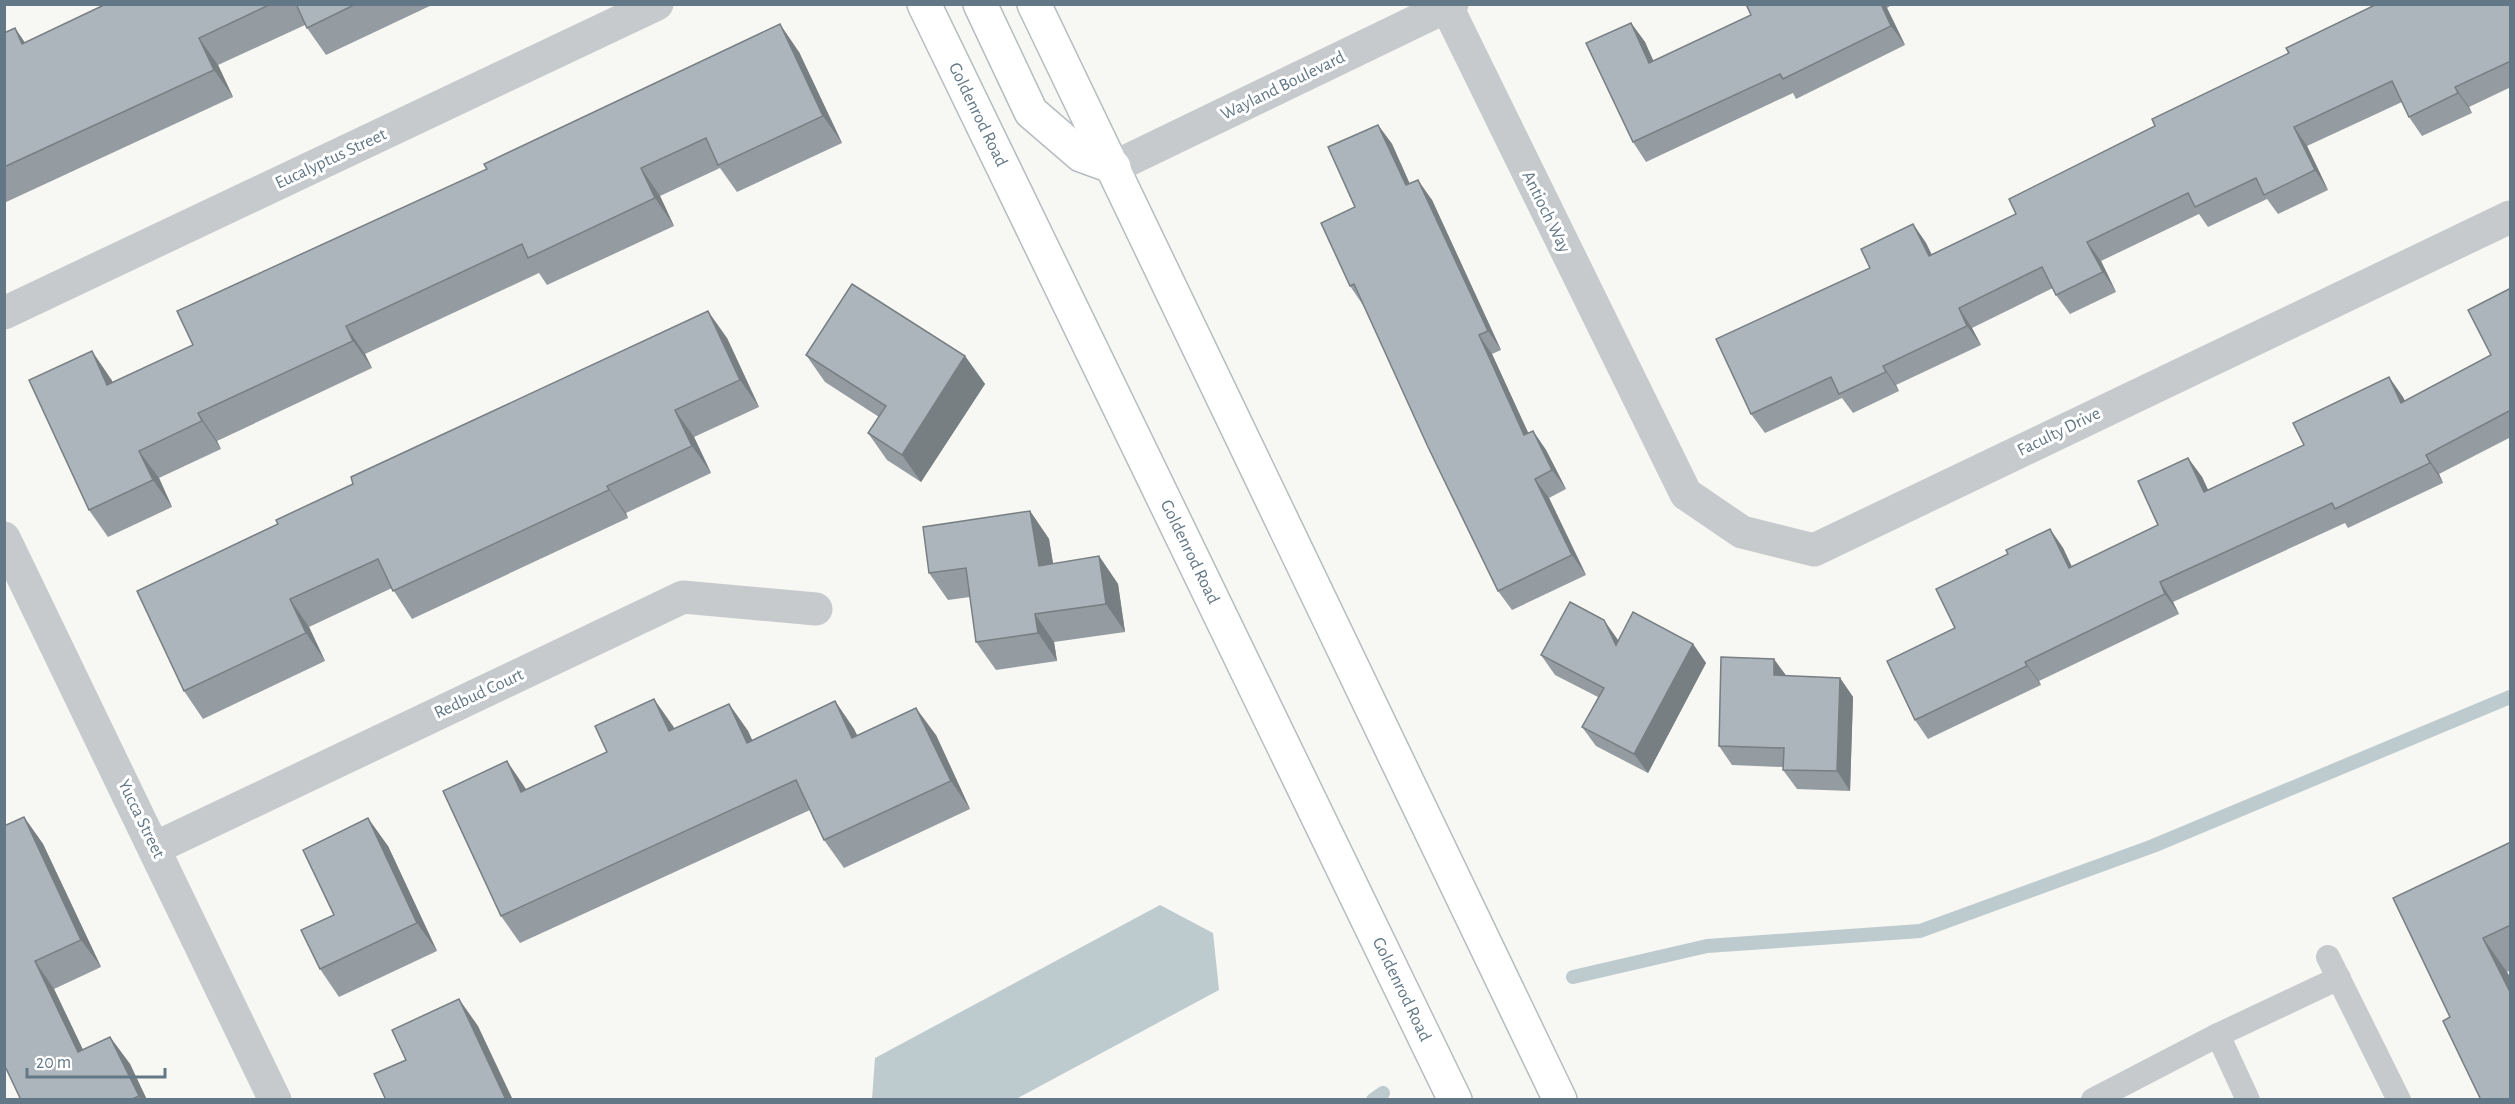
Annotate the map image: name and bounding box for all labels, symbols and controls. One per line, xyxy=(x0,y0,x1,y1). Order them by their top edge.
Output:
street label: Wayland Boulevard xyxy=(1218,48,1348,124)
street label: Goldenrod Road xyxy=(945,60,1010,170)
street label: Eucalyptus Street xyxy=(272,125,390,193)
street label: Antioch Way xyxy=(1518,168,1574,256)
street label: Faculty Drive xyxy=(2015,404,2103,460)
street label: Goldenrod Road xyxy=(1157,497,1222,607)
street label: Redbud Court xyxy=(432,665,527,722)
street label: Yucca Street xyxy=(114,777,168,861)
street label: Goldenrod Road xyxy=(1369,935,1434,1044)
scale bar xyxy=(27,1041,165,1079)
text: 20 m xyxy=(36,1054,71,1072)

